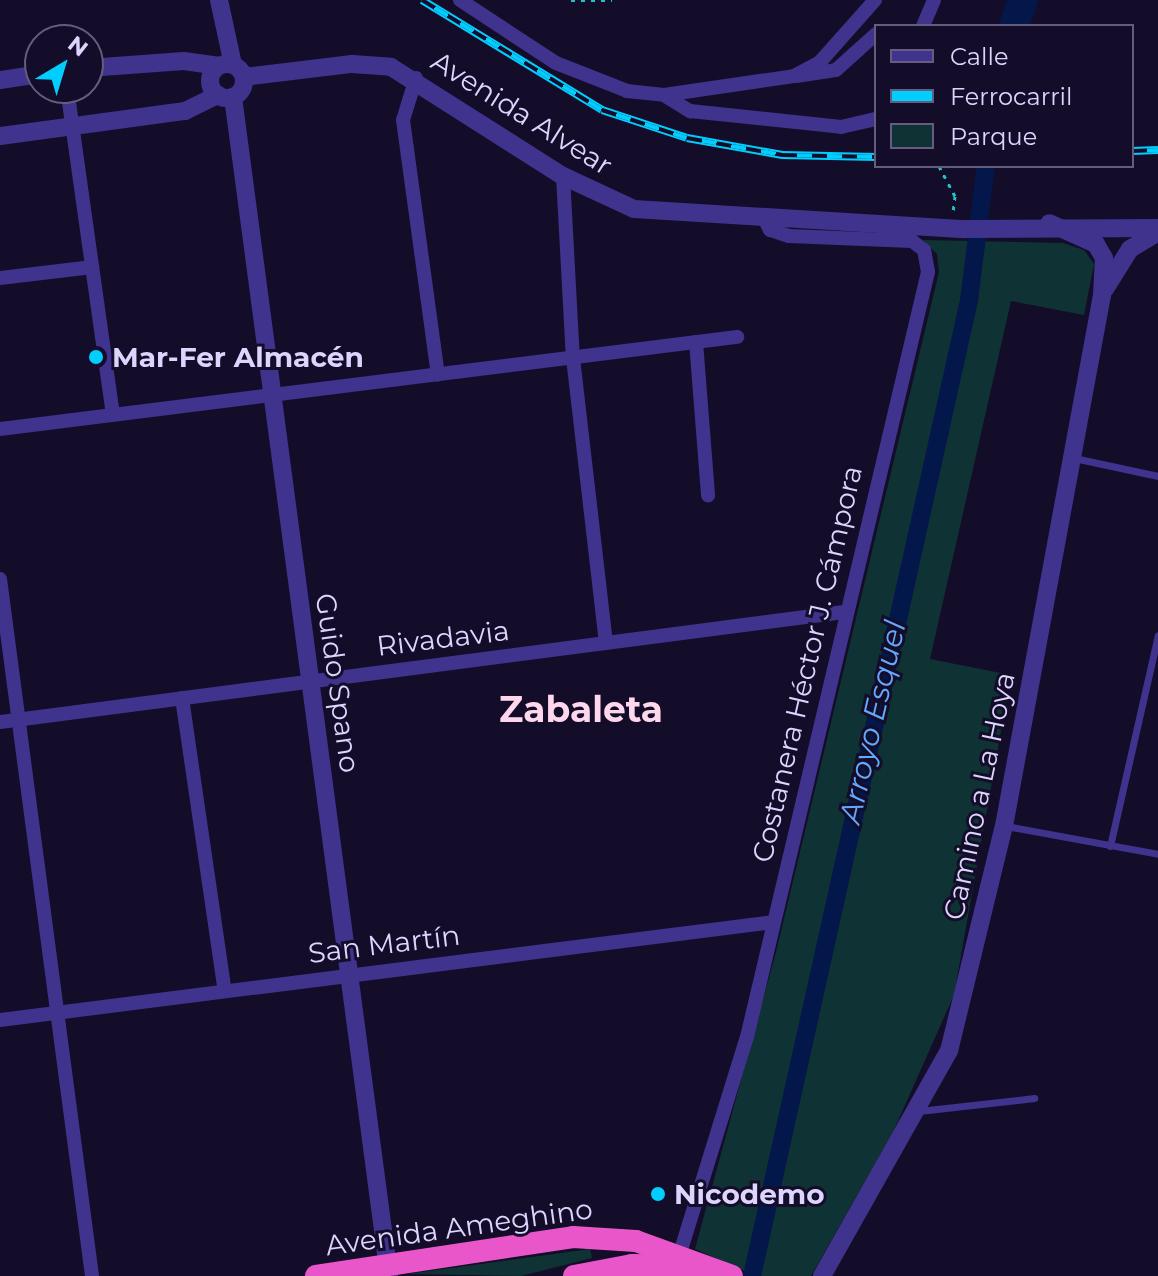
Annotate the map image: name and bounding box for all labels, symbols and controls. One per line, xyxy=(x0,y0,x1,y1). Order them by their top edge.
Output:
north arrow xyxy=(24,24,104,104)
legend xyxy=(874,24,1134,168)
text: N xyxy=(63,30,93,62)
text: Calle xyxy=(950,42,1008,71)
street label: Avenida Alvear xyxy=(425,44,619,182)
text: Ferrocarril xyxy=(950,82,1073,111)
text: Parque xyxy=(950,122,1037,151)
place label: Mar-Fer Almacén xyxy=(112,340,364,374)
marker: Mar-Fer Almacén xyxy=(87,348,105,366)
street label: Costanera Héctor J. Cámpora xyxy=(745,462,869,866)
street label: Guido Spano xyxy=(309,591,367,775)
street label: Rivadavia xyxy=(375,613,511,663)
water label: Arroyo Esquel xyxy=(832,617,914,827)
street label: Camino a La Hoya xyxy=(936,669,1022,923)
district label: Zabaleta xyxy=(499,688,663,732)
street label: San Martín xyxy=(306,918,462,970)
place label: Nicodemo xyxy=(674,1177,825,1211)
marker: Nicodemo xyxy=(649,1185,667,1203)
street label: Avenida Ameghino xyxy=(323,1192,595,1262)

